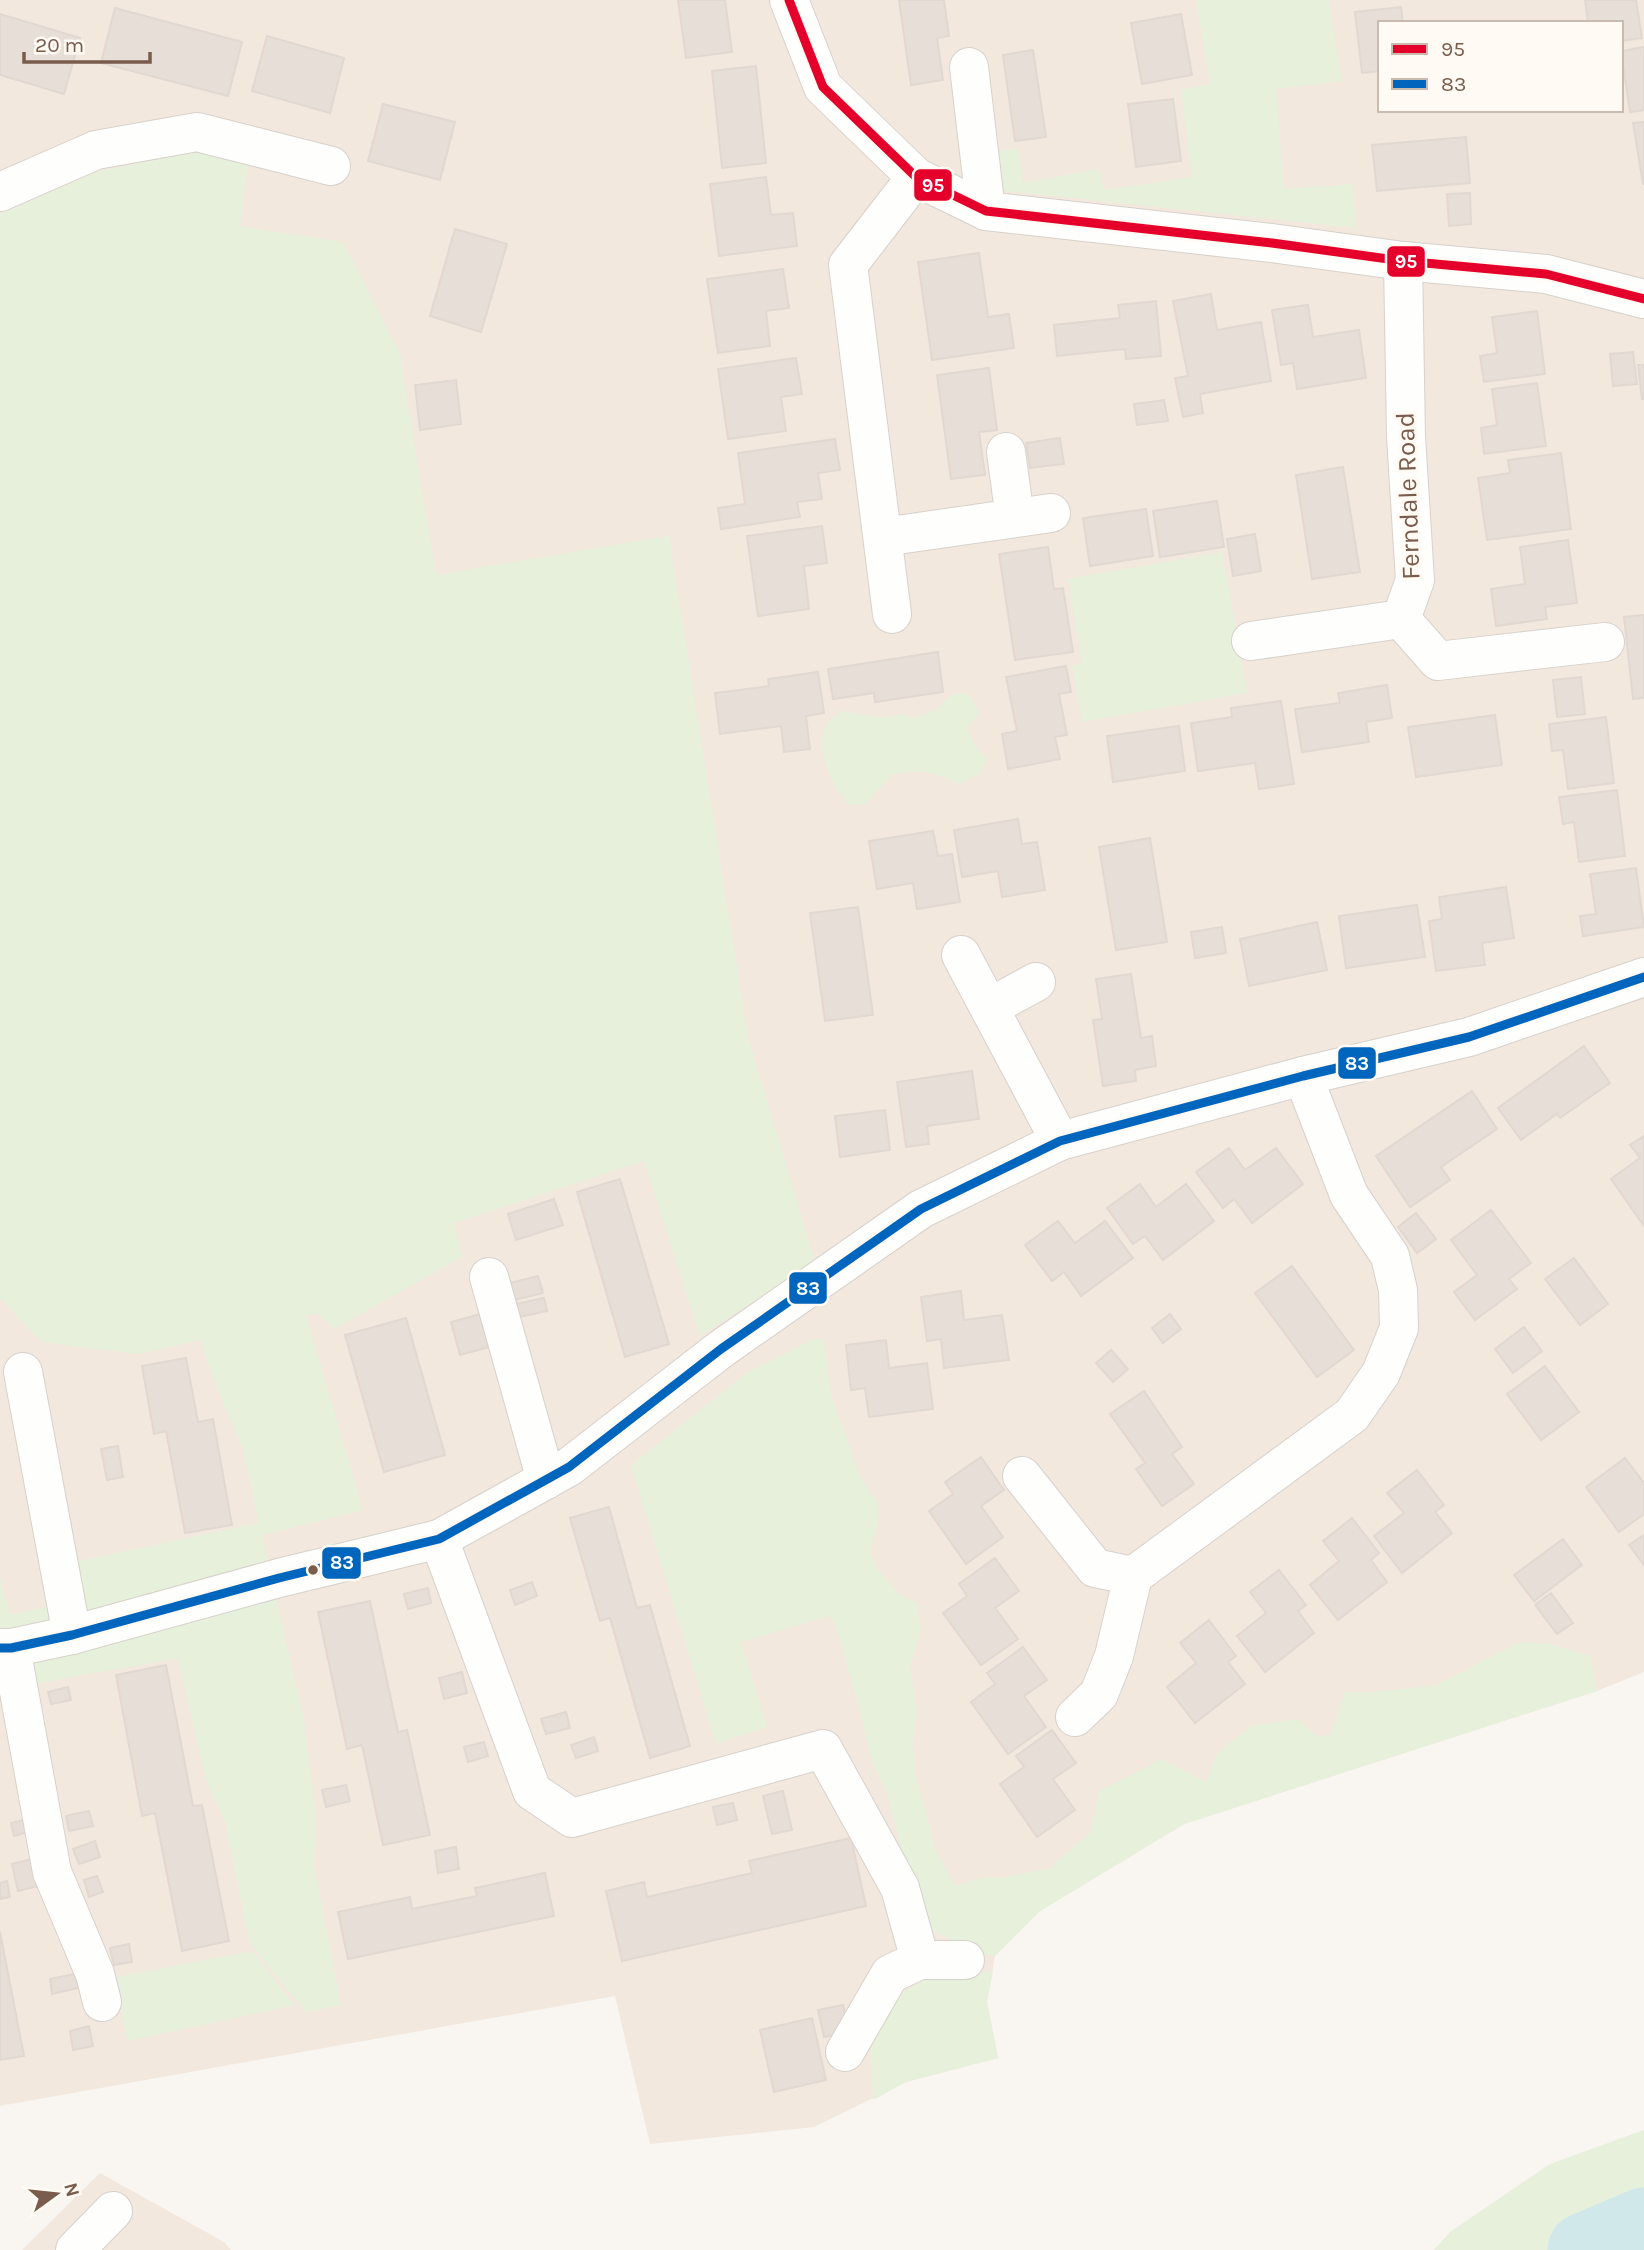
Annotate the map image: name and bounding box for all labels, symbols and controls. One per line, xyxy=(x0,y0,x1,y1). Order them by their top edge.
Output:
scale bar xyxy=(24,21,150,65)
legend xyxy=(1378,21,1623,112)
text: 20 m xyxy=(35,33,84,57)
text: 95 xyxy=(1441,37,1465,61)
text: 83 xyxy=(1441,72,1466,96)
line badge: 95 xyxy=(913,168,953,202)
text: 95 xyxy=(922,175,944,197)
line badge: 95 xyxy=(1386,245,1426,278)
text: 95 xyxy=(1395,251,1417,273)
street label: Ferndale Road xyxy=(1390,412,1426,580)
line badge: 83 xyxy=(1337,1046,1377,1080)
text: 83 xyxy=(1345,1053,1369,1075)
line badge: 83 xyxy=(788,1271,828,1305)
text: 83 xyxy=(796,1278,820,1300)
line badge: 83 xyxy=(321,1546,362,1580)
text: 83 xyxy=(330,1552,354,1574)
unlabelled marker xyxy=(306,1563,320,1577)
north arrow xyxy=(21,2159,91,2229)
text: N xyxy=(59,2180,84,2199)

